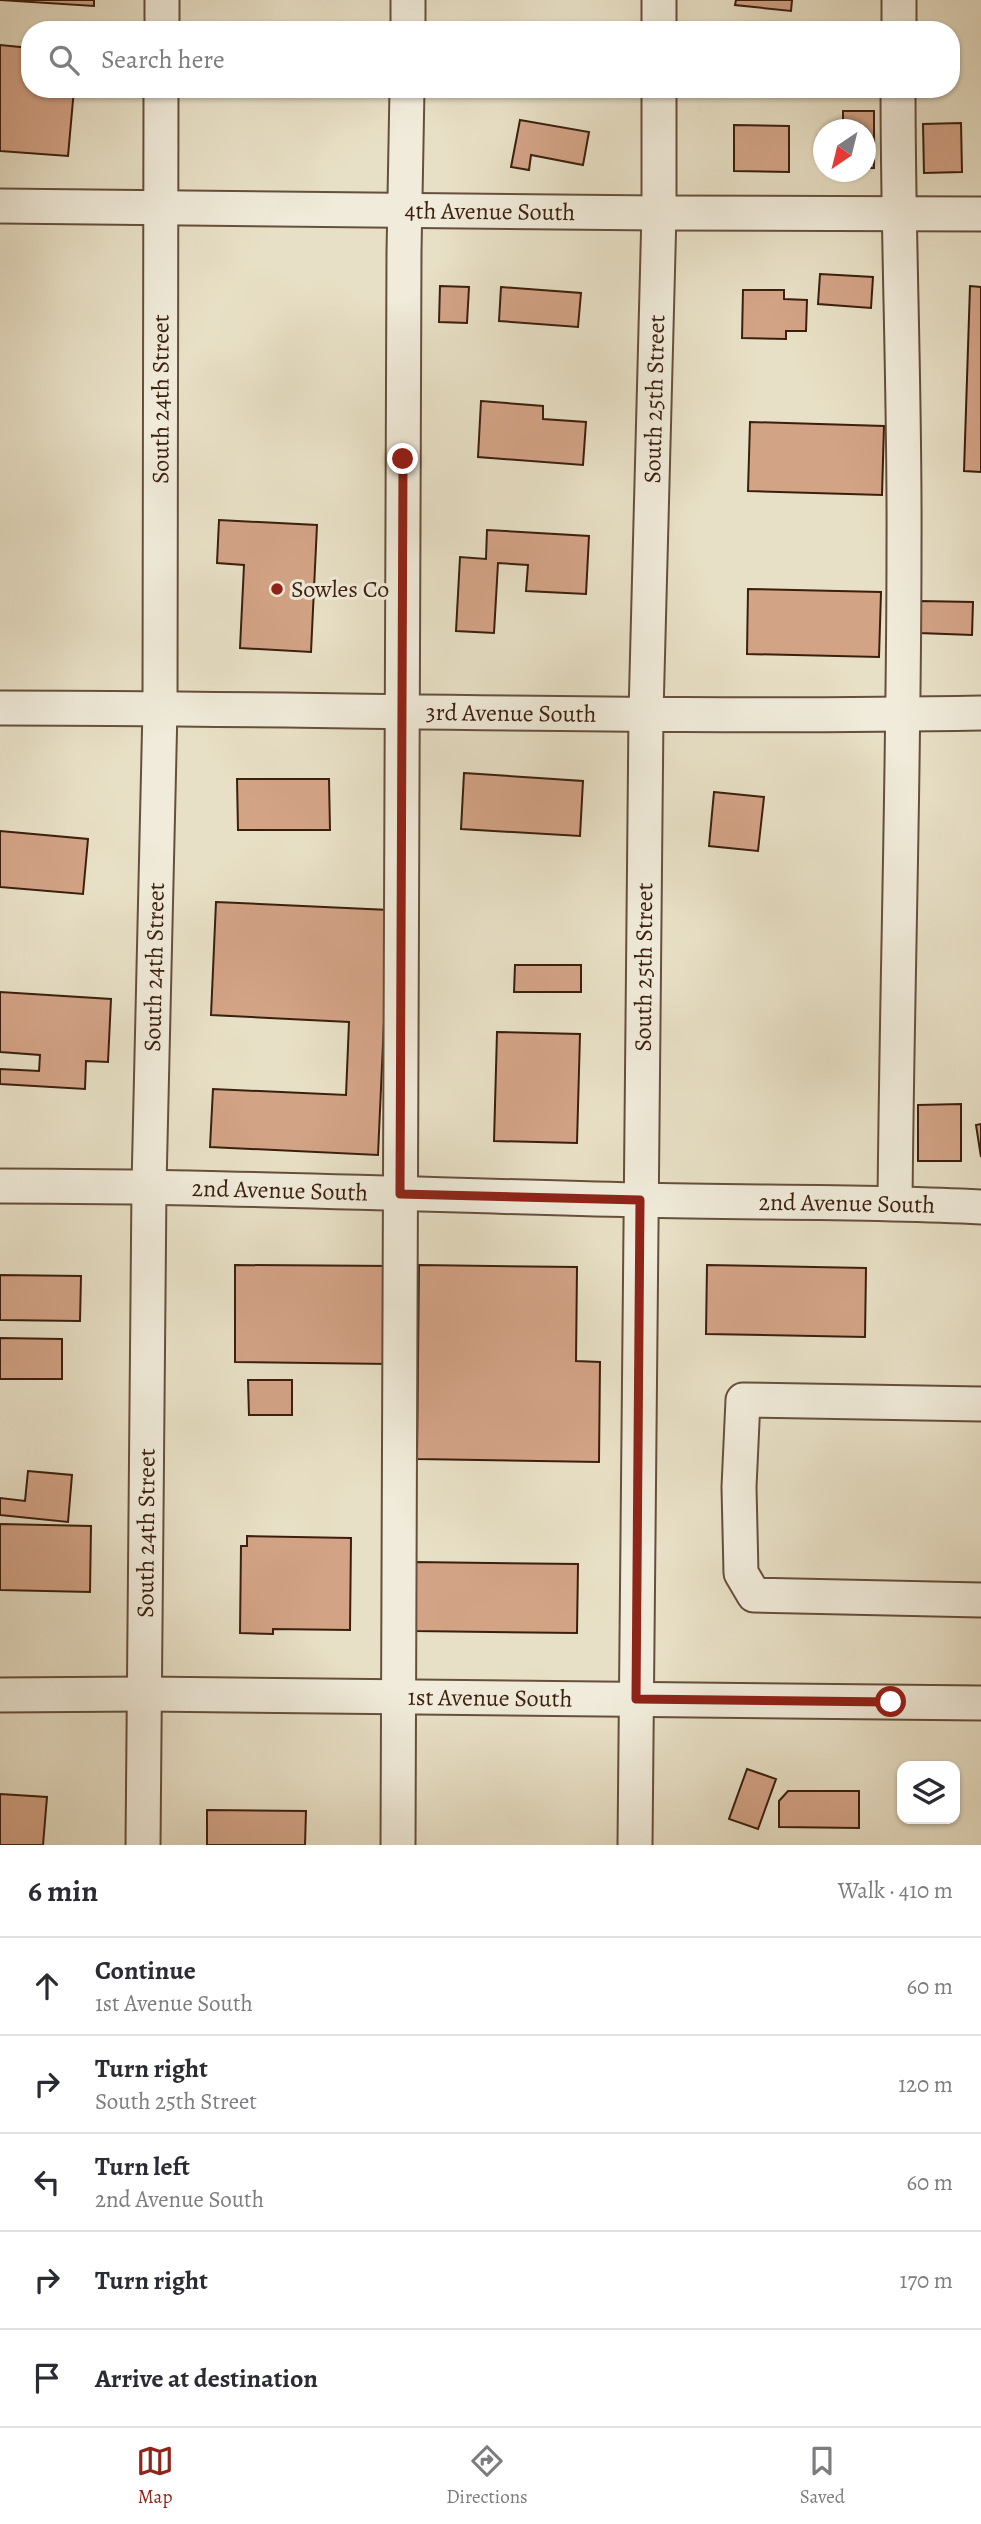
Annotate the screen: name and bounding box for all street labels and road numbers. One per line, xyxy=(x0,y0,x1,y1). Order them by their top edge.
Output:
street label: 4th Avenue South xyxy=(405,194,576,228)
street label: South 24th Street xyxy=(144,314,177,484)
street label: South 25th Street xyxy=(636,314,672,484)
street label: 3rd Avenue South xyxy=(425,696,597,730)
street label: South 24th Street xyxy=(136,882,172,1052)
street label: South 25th Street xyxy=(627,882,660,1052)
street label: 2nd Avenue South xyxy=(191,1172,369,1209)
street label: 2nd Avenue South xyxy=(758,1186,936,1221)
street label: South 24th Street xyxy=(129,1448,163,1618)
street label: 1st Avenue South xyxy=(407,1681,573,1715)

